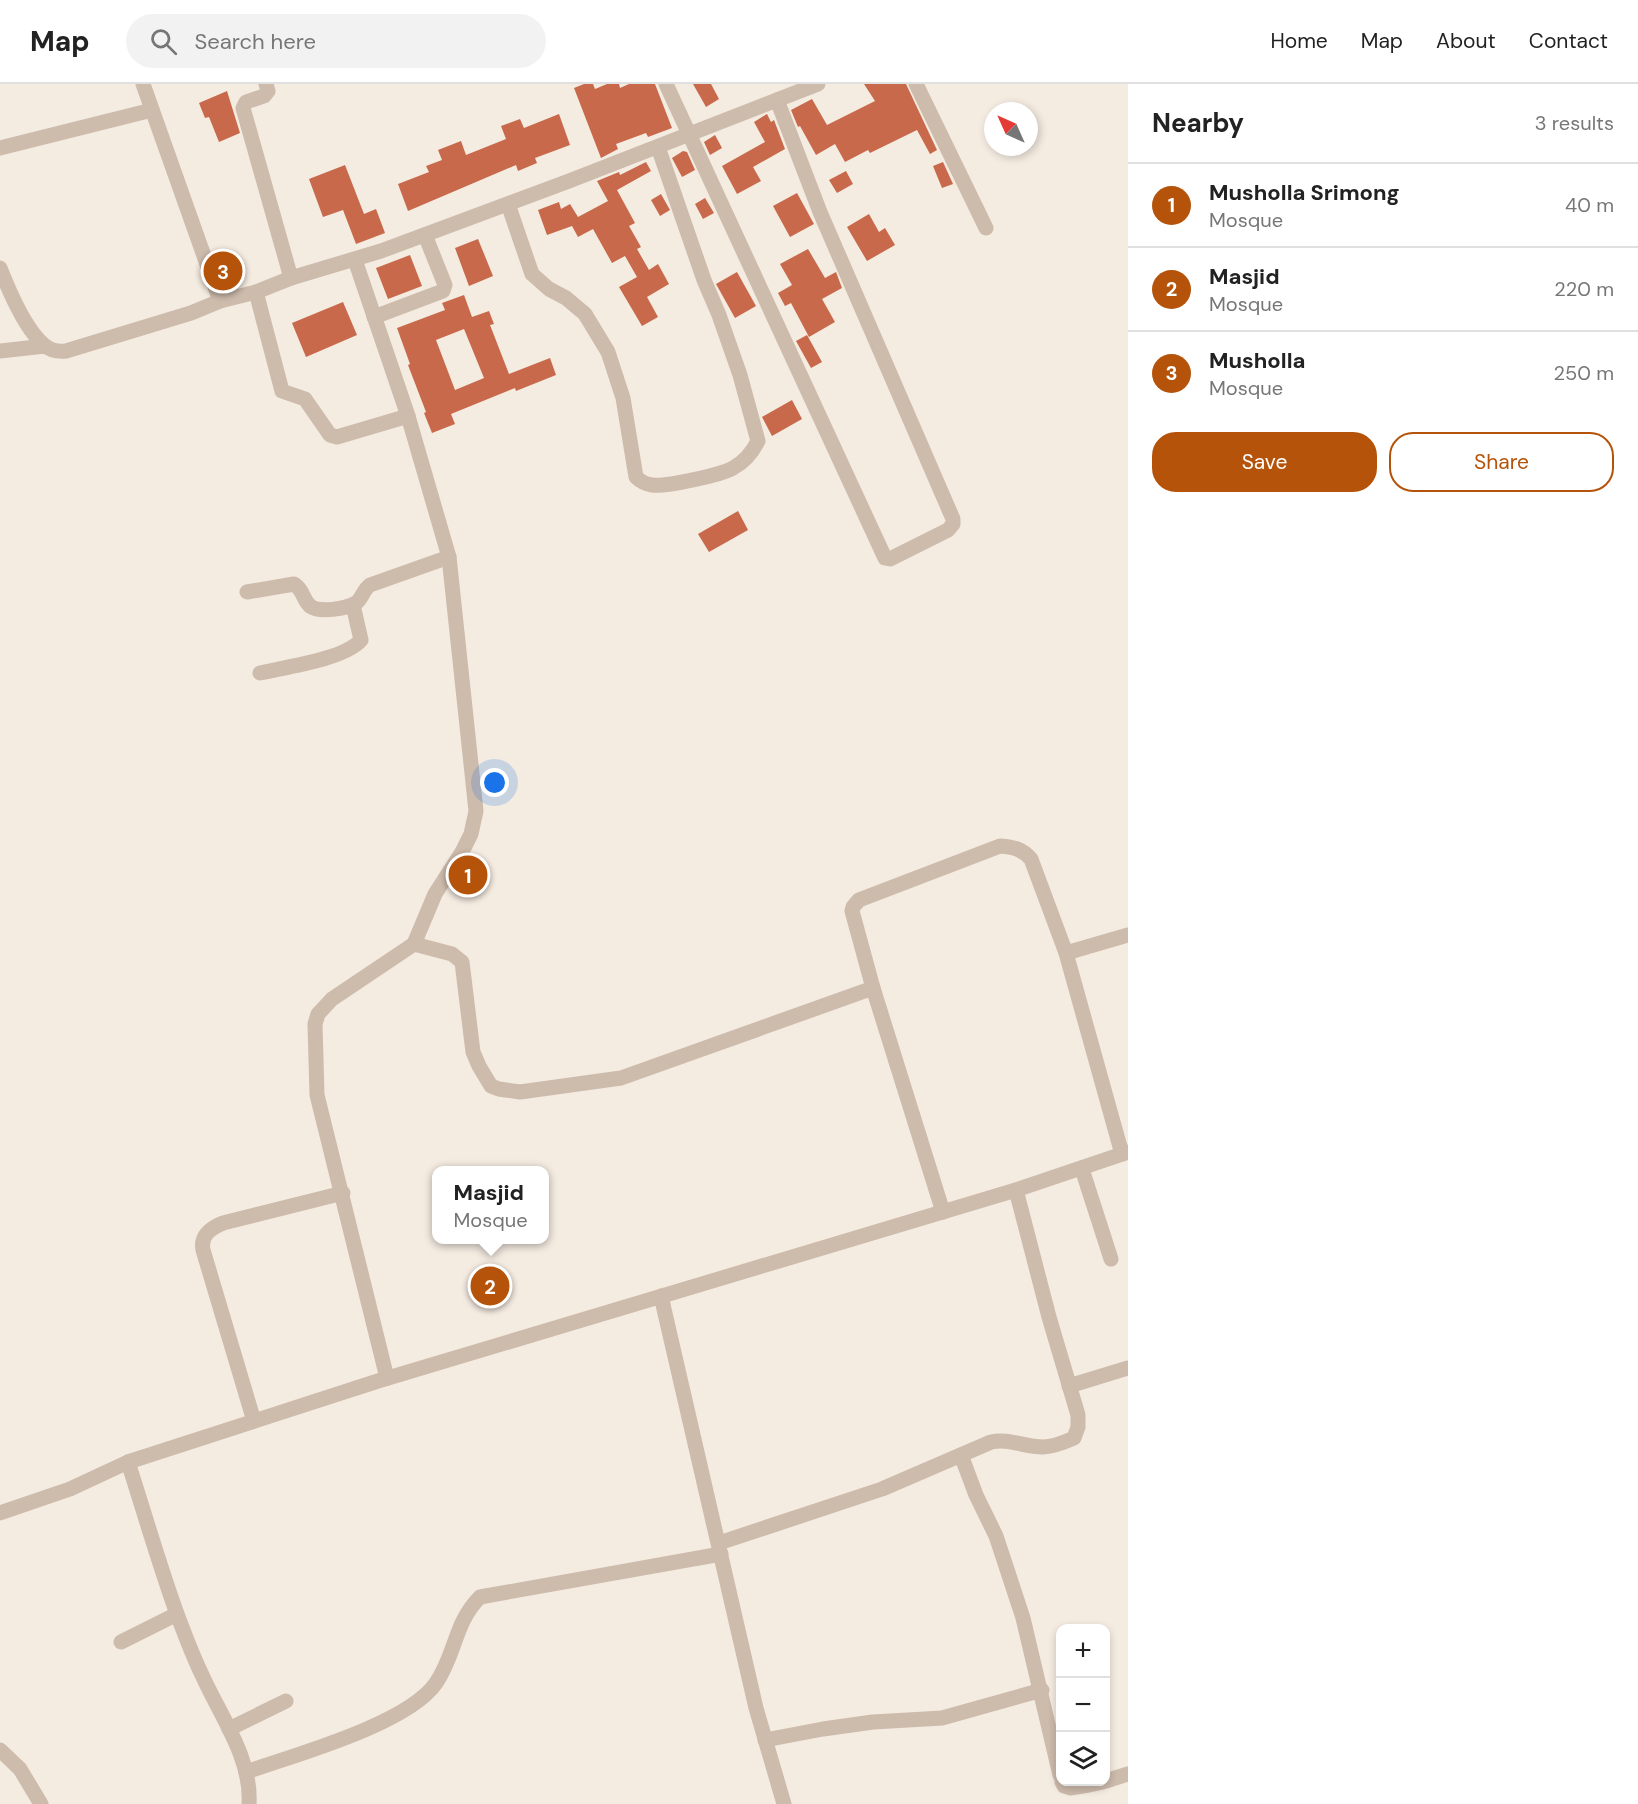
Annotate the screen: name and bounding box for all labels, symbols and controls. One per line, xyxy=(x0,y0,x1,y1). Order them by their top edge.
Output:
search box xyxy=(126,14,546,68)
text: Map xyxy=(30,23,90,60)
icon: search xyxy=(147,25,180,58)
text: Search here xyxy=(195,27,316,56)
text: Home xyxy=(1270,27,1328,55)
text: Map xyxy=(1361,27,1403,55)
text: About xyxy=(1436,27,1496,55)
text: Contact xyxy=(1529,27,1608,55)
north arrow xyxy=(984,102,1038,156)
text: Nearby xyxy=(1152,106,1244,140)
text: 3 results xyxy=(1535,110,1614,136)
text: Musholla Srimong xyxy=(1209,178,1400,207)
text: 1 xyxy=(1168,192,1175,218)
text: 40 m xyxy=(1565,192,1614,218)
text: Mosque xyxy=(1209,207,1283,233)
pin: 3 xyxy=(204,248,242,294)
text: Masjid xyxy=(1209,262,1280,291)
text: 2 xyxy=(1166,276,1177,302)
text: 220 m xyxy=(1554,276,1614,302)
text: Mosque xyxy=(1209,291,1283,317)
text: Musholla xyxy=(1209,346,1305,375)
text: 3 xyxy=(1165,360,1178,386)
text: 250 m xyxy=(1553,360,1614,386)
text: Mosque xyxy=(1209,375,1283,401)
button: Save xyxy=(1152,432,1377,492)
button: Share xyxy=(1389,432,1614,492)
your location xyxy=(480,768,509,797)
pin: 1 xyxy=(448,852,488,898)
popup xyxy=(432,1166,549,1244)
text: Masjid xyxy=(453,1178,524,1207)
text: Mosque xyxy=(453,1207,528,1233)
pin: 2 xyxy=(470,1264,510,1308)
map controls xyxy=(1056,1624,1110,1786)
button: + xyxy=(1056,1624,1110,1678)
button: − xyxy=(1056,1678,1110,1732)
button: layers xyxy=(1056,1732,1110,1786)

